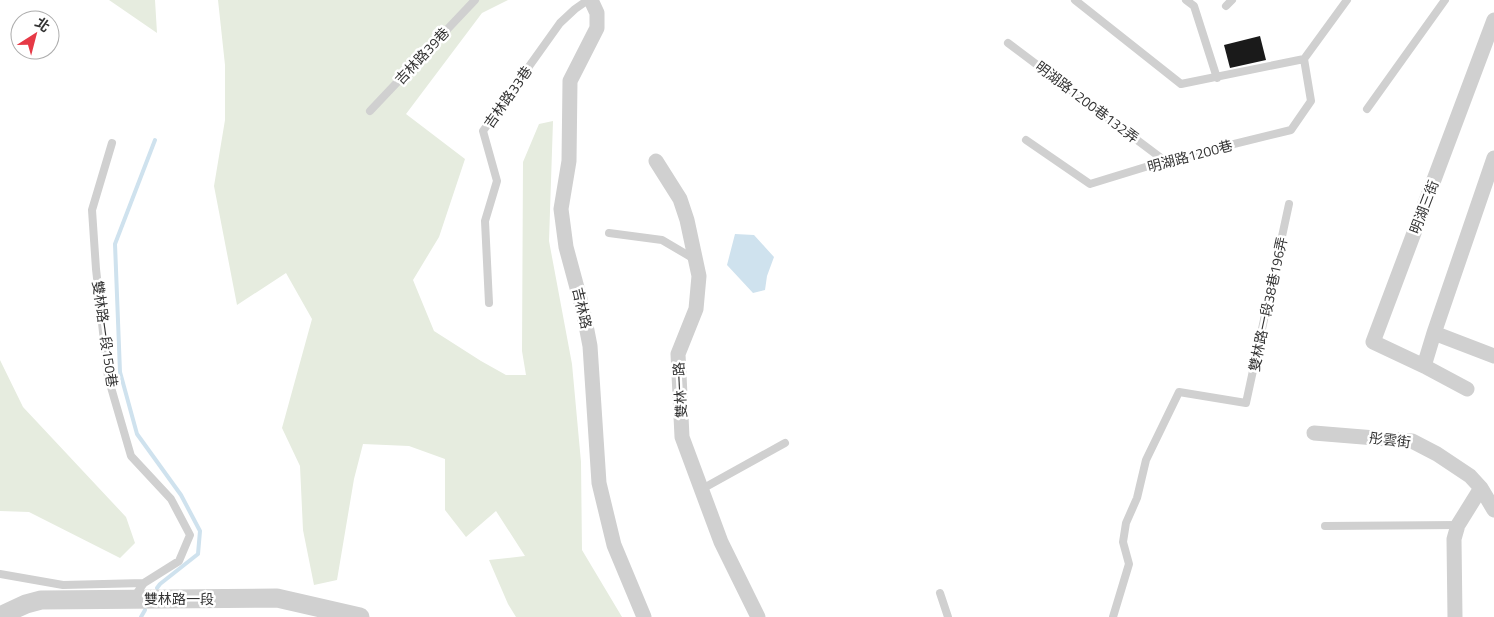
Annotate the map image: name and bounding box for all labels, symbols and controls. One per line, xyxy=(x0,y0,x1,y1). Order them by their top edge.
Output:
north arrow xyxy=(10,10,60,60)
text: 北 xyxy=(31,11,55,37)
street label: 吉林路39巷 xyxy=(390,22,454,89)
street label: 明湖路1200巷132弄 xyxy=(1031,56,1143,148)
street label: 吉林路33巷 xyxy=(478,61,537,132)
street label: 明湖路1200巷 xyxy=(1145,134,1235,177)
street label: 明湖三街 xyxy=(1404,177,1443,237)
street label: 雙林路一段38巷196弄 xyxy=(1243,235,1292,373)
street label: 雙林路一段150巷 xyxy=(88,279,123,389)
street label: 吉林路 xyxy=(568,285,597,331)
street label: 雙林一路 xyxy=(668,362,691,419)
street label: 彤雲街 xyxy=(1368,427,1412,452)
street label: 雙林路一段 xyxy=(144,588,214,609)

